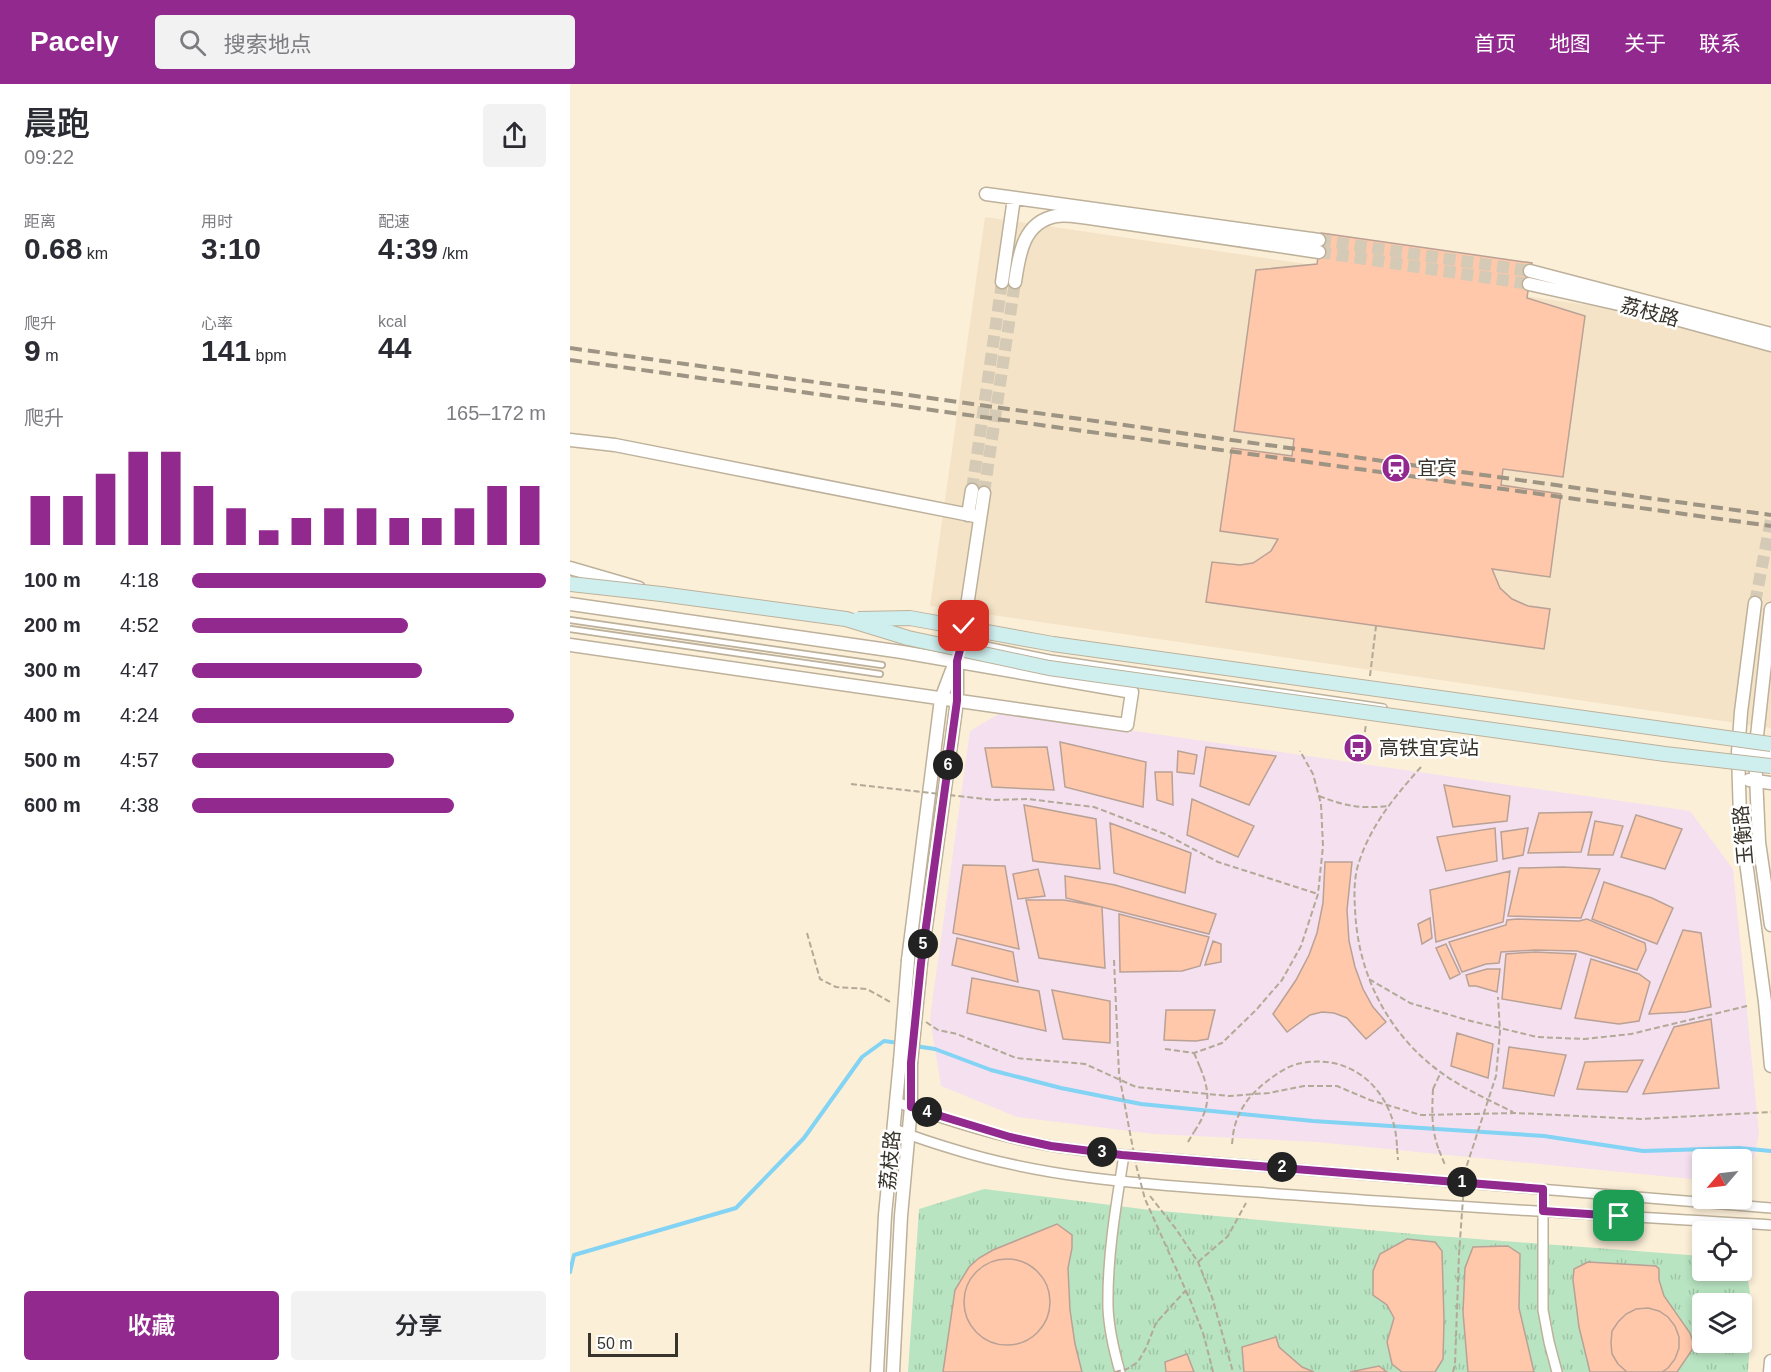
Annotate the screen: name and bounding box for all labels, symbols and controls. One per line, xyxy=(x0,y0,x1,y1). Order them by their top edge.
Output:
search box xyxy=(155,15,575,69)
text: Pacely xyxy=(30,26,119,57)
icon: search xyxy=(176,26,209,59)
text: 搜索地点 xyxy=(224,32,312,57)
text: 首页 xyxy=(1474,32,1516,55)
text: 地图 xyxy=(1549,32,1591,55)
text: 关于 xyxy=(1624,32,1666,55)
text: 联系 xyxy=(1699,32,1741,55)
button: share xyxy=(483,104,546,167)
text: 晨跑 xyxy=(24,105,90,142)
text: 09:22 xyxy=(24,146,74,168)
text: 距离 xyxy=(24,213,56,230)
text: 用时 xyxy=(201,213,233,230)
text: 配速 xyxy=(378,213,410,230)
text: 0.68 xyxy=(24,232,82,265)
text: 3:10 xyxy=(201,232,261,265)
text: 4:39 xyxy=(378,232,438,265)
text: km xyxy=(82,245,108,262)
text: /km xyxy=(438,245,468,262)
street label: 荔枝路 xyxy=(1618,294,1682,330)
text: kcal xyxy=(378,313,406,330)
text: 爬升 xyxy=(24,315,56,332)
text: 心率 xyxy=(201,315,233,332)
text: 44 xyxy=(378,331,411,364)
text: 9 xyxy=(24,334,41,367)
text: 141 xyxy=(201,334,251,367)
text: m xyxy=(41,347,58,364)
text: bpm xyxy=(251,347,287,364)
text: 165–172 m xyxy=(446,402,546,424)
text: 爬升 xyxy=(24,407,64,429)
station icon: 宜宾 xyxy=(1380,452,1412,484)
place label: 宜宾 xyxy=(1417,457,1457,479)
text: 100 m xyxy=(24,569,81,591)
text: 4:18 xyxy=(120,569,159,591)
pin xyxy=(938,600,989,651)
icon: check xyxy=(947,609,980,642)
text: 200 m xyxy=(24,614,81,636)
text: 4:52 xyxy=(120,614,159,636)
text: 300 m xyxy=(24,659,81,681)
text: 4:47 xyxy=(120,659,159,681)
text: 400 m xyxy=(24,704,81,726)
text: 4:24 xyxy=(120,704,159,726)
bus stop icon: 高铁宜宾站 xyxy=(1342,732,1374,764)
place label: 高铁宜宾站 xyxy=(1379,737,1479,759)
text: 500 m xyxy=(24,749,81,771)
text: 4:57 xyxy=(120,749,159,771)
pin: 6 xyxy=(933,750,963,780)
text: 6 xyxy=(944,756,952,773)
text: 600 m xyxy=(24,794,81,816)
text: 4:38 xyxy=(120,794,159,816)
street label: 玉衡路 xyxy=(1729,804,1757,866)
pin: 5 xyxy=(908,929,938,959)
text: 5 xyxy=(919,935,927,952)
pin: 4 xyxy=(912,1097,942,1127)
text: 4 xyxy=(923,1103,931,1120)
street label: 荔枝路 xyxy=(876,1129,904,1191)
pin: 3 xyxy=(1087,1137,1117,1167)
text: 3 xyxy=(1098,1143,1106,1160)
north arrow xyxy=(1692,1149,1752,1209)
map controls xyxy=(1692,1149,1752,1353)
pin: 2 xyxy=(1267,1152,1297,1182)
text: 2 xyxy=(1278,1158,1286,1175)
pin: 1 xyxy=(1447,1167,1477,1197)
text: 1 xyxy=(1458,1173,1466,1190)
pin xyxy=(1593,1190,1644,1241)
icon: arrive xyxy=(1602,1199,1635,1232)
button: locate xyxy=(1692,1221,1752,1281)
button: 收藏 xyxy=(24,1291,279,1360)
button: 分享 xyxy=(291,1291,546,1360)
button: layers xyxy=(1692,1293,1752,1353)
scale bar xyxy=(588,1330,678,1358)
text: 50 m xyxy=(597,1335,633,1352)

